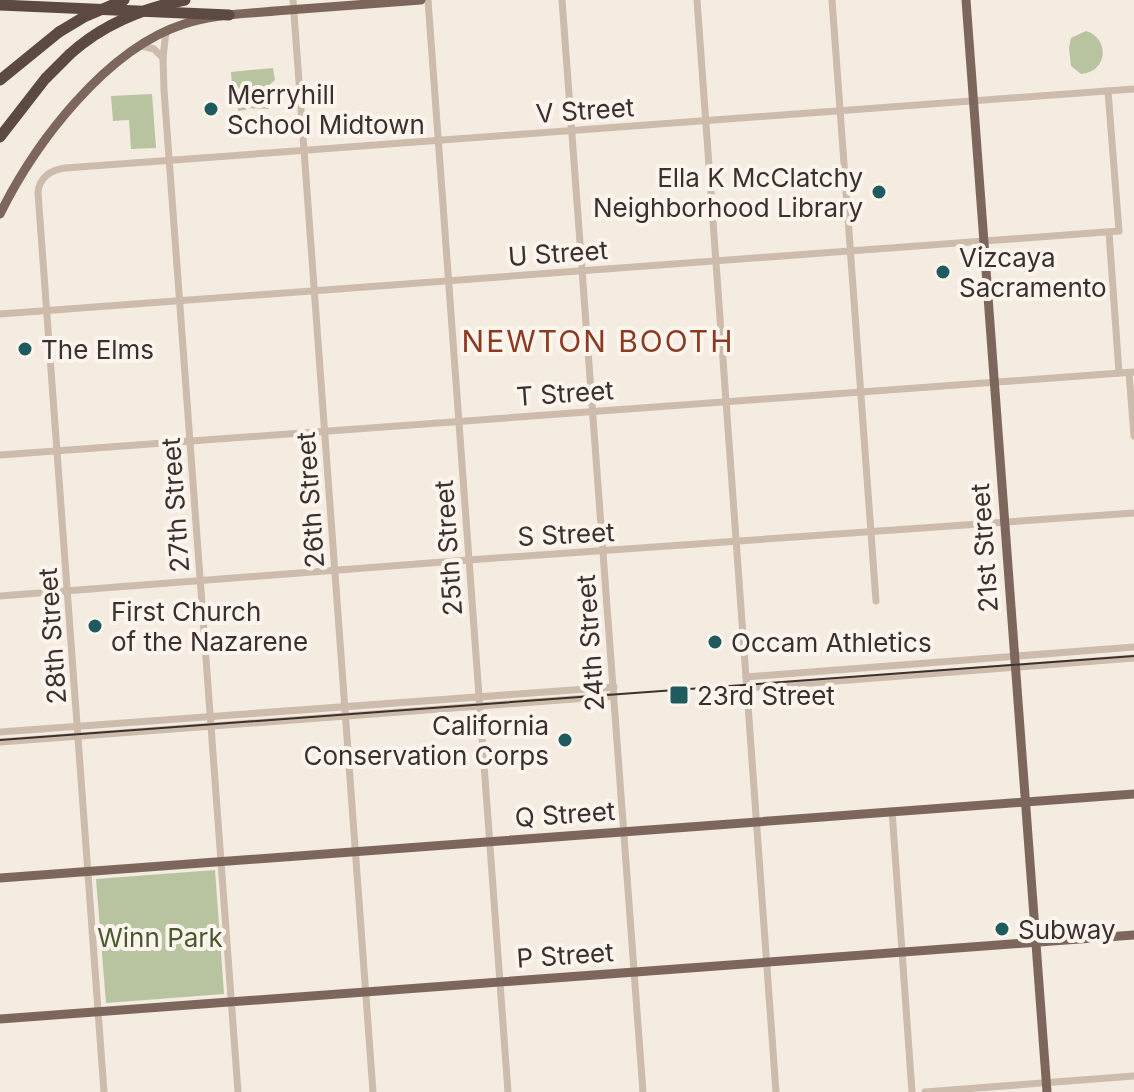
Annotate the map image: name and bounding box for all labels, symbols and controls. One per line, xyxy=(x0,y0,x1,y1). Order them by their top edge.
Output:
place label: Merryhill School Midtown xyxy=(227,79,425,140)
street label: V Street xyxy=(535,91,635,129)
marker: Merryhill School Midtown xyxy=(202,100,220,118)
place label: Ella K McClatchy Neighborhood Library xyxy=(593,162,863,223)
marker: Ella K McClatchy Neighborhood Library xyxy=(870,183,888,201)
street label: U Street xyxy=(507,234,609,272)
place label: Vizcaya Sacramento xyxy=(959,242,1107,303)
marker: Vizcaya Sacramento xyxy=(934,263,952,281)
district label: NEWTON BOOTH xyxy=(462,323,734,359)
place label: The Elms xyxy=(41,334,154,365)
marker: The Elms xyxy=(16,340,34,358)
street label: T Street xyxy=(515,374,615,412)
street label: 26th Street xyxy=(290,431,330,569)
street label: 27th Street xyxy=(155,437,195,573)
street label: 25th Street xyxy=(428,479,468,617)
street label: 21st Street xyxy=(964,482,1004,614)
street label: S Street xyxy=(517,516,615,552)
street label: 28th Street xyxy=(32,567,72,705)
street label: 24th Street xyxy=(570,574,610,712)
place label: First Church of the Nazarene xyxy=(111,596,308,657)
marker: First Church of the Nazarene xyxy=(86,617,104,635)
place label: Occam Athletics xyxy=(731,627,932,658)
marker: Occam Athletics xyxy=(706,633,724,651)
place label: 23rd Street xyxy=(697,680,835,711)
marker: 23rd Street xyxy=(668,684,690,706)
place label: California Conservation Corps xyxy=(303,710,549,771)
marker: California Conservation Corps xyxy=(556,731,574,749)
street label: Q Street xyxy=(514,795,616,833)
place label: Subway xyxy=(1018,914,1116,945)
marker: Subway xyxy=(993,920,1011,938)
park label: Winn Park xyxy=(97,922,223,953)
street label: P Street xyxy=(515,936,615,974)

